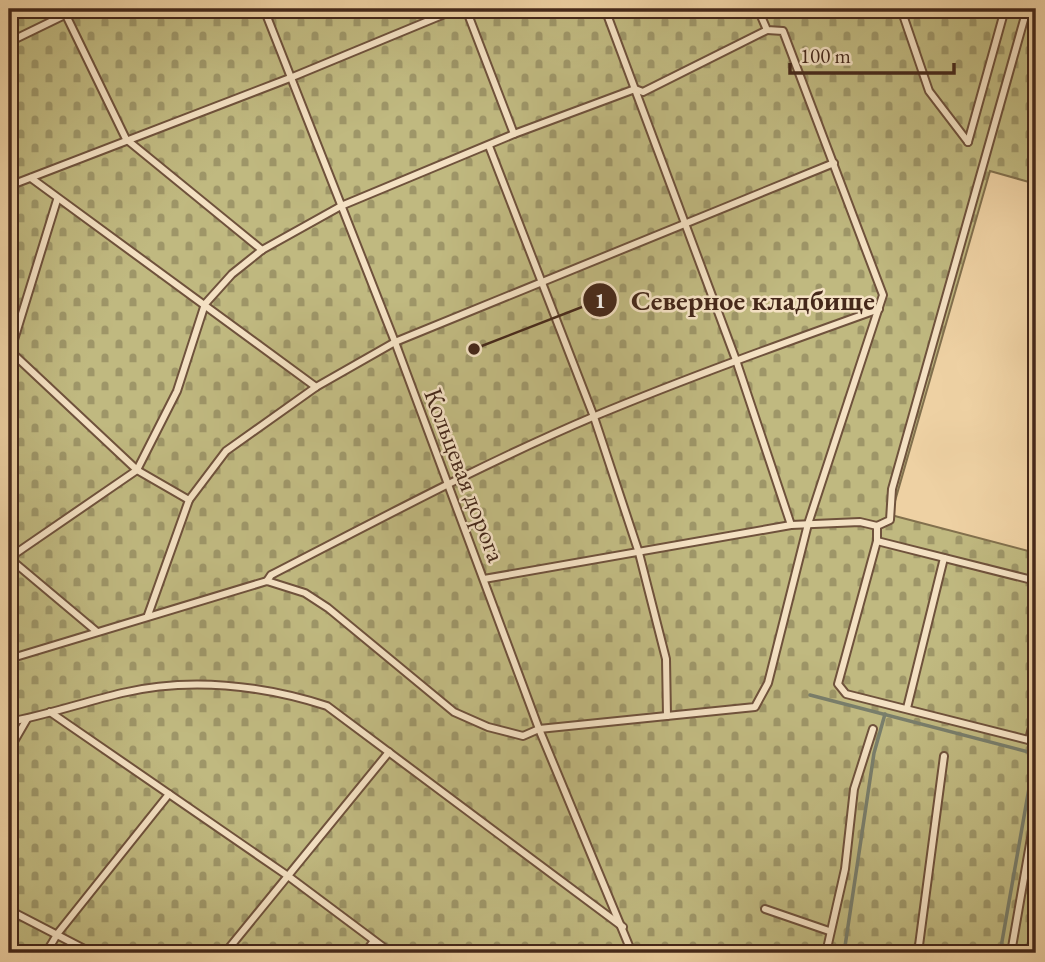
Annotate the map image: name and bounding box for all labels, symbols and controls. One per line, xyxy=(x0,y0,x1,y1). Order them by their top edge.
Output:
scale bar xyxy=(790,32,954,76)
text: 100 m xyxy=(800,42,851,69)
callout: Северное кладбище xyxy=(582,276,889,325)
text: Северное кладбище xyxy=(631,282,875,318)
text: 1 xyxy=(594,287,606,314)
street label: Кольцевая дорога xyxy=(416,383,514,568)

